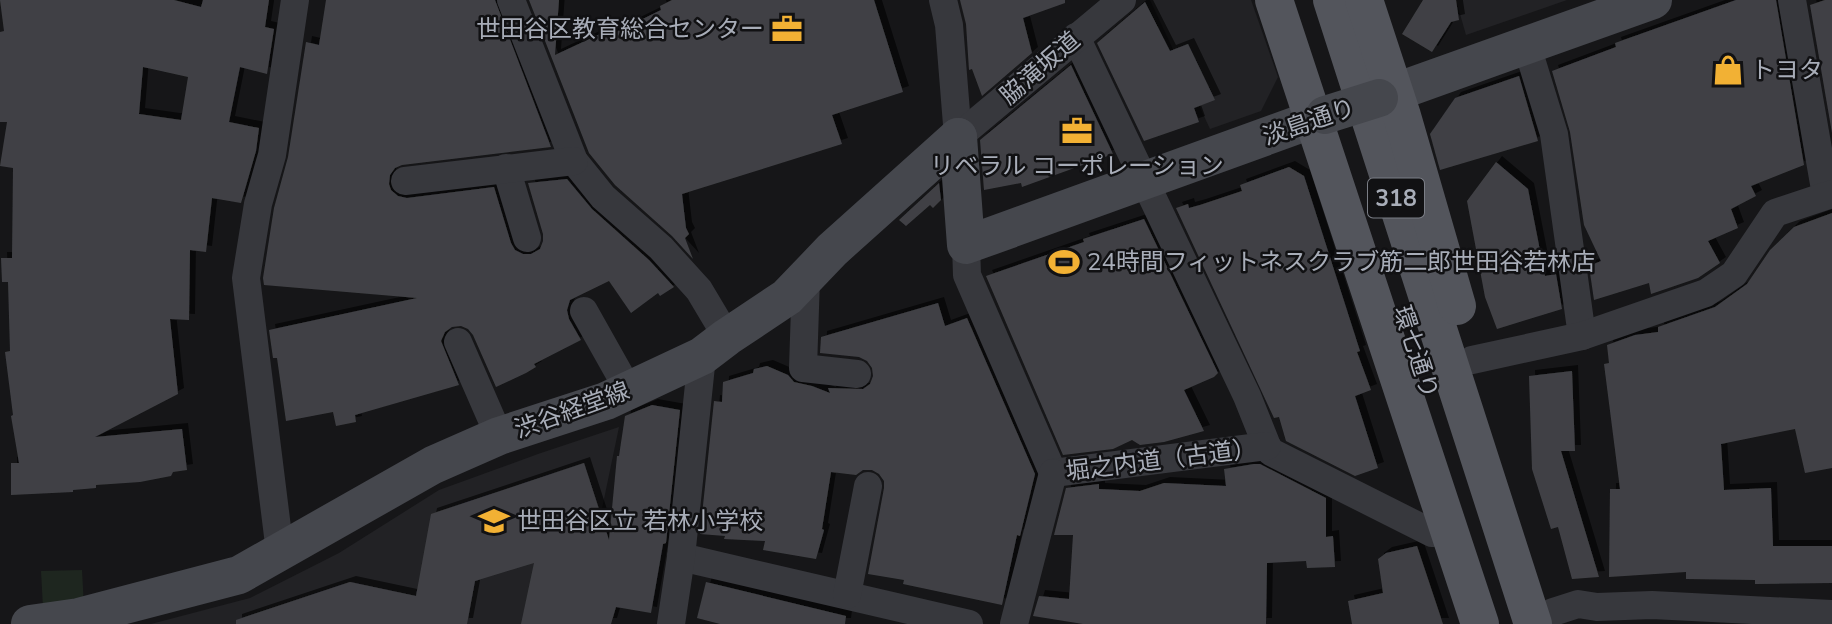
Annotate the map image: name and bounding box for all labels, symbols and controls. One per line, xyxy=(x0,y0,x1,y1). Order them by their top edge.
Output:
office icon: 世田谷区教育総合センター xyxy=(770,12,804,46)
place label: 世田谷区教育総合センター xyxy=(476,13,764,45)
street label: 脇滝坂道 xyxy=(993,24,1087,112)
shop icon: トヨタ xyxy=(1711,53,1745,87)
place label: トヨタ xyxy=(1751,54,1823,86)
street label: 淡島通り xyxy=(1258,91,1360,153)
office icon: リベラル コーポレーション xyxy=(1060,114,1094,148)
place label: リベラル コーポレーション xyxy=(930,150,1224,182)
road number: 318 xyxy=(1368,178,1424,218)
sports icon: 24時間フィットネスクラブ筋二郎世田谷若林店 xyxy=(1047,245,1081,279)
place label: 24時間フィットネスクラブ筋二郎世田谷若林店 xyxy=(1087,246,1595,278)
street label: 環七通り xyxy=(1386,301,1446,403)
street label: 渋谷経堂線 xyxy=(510,374,634,446)
street label: 堀之内道（古道） xyxy=(1064,432,1258,488)
school or university icon: 世田谷区立 若林小学校 xyxy=(477,504,511,538)
place label: 世田谷区立 若林小学校 xyxy=(517,505,763,537)

